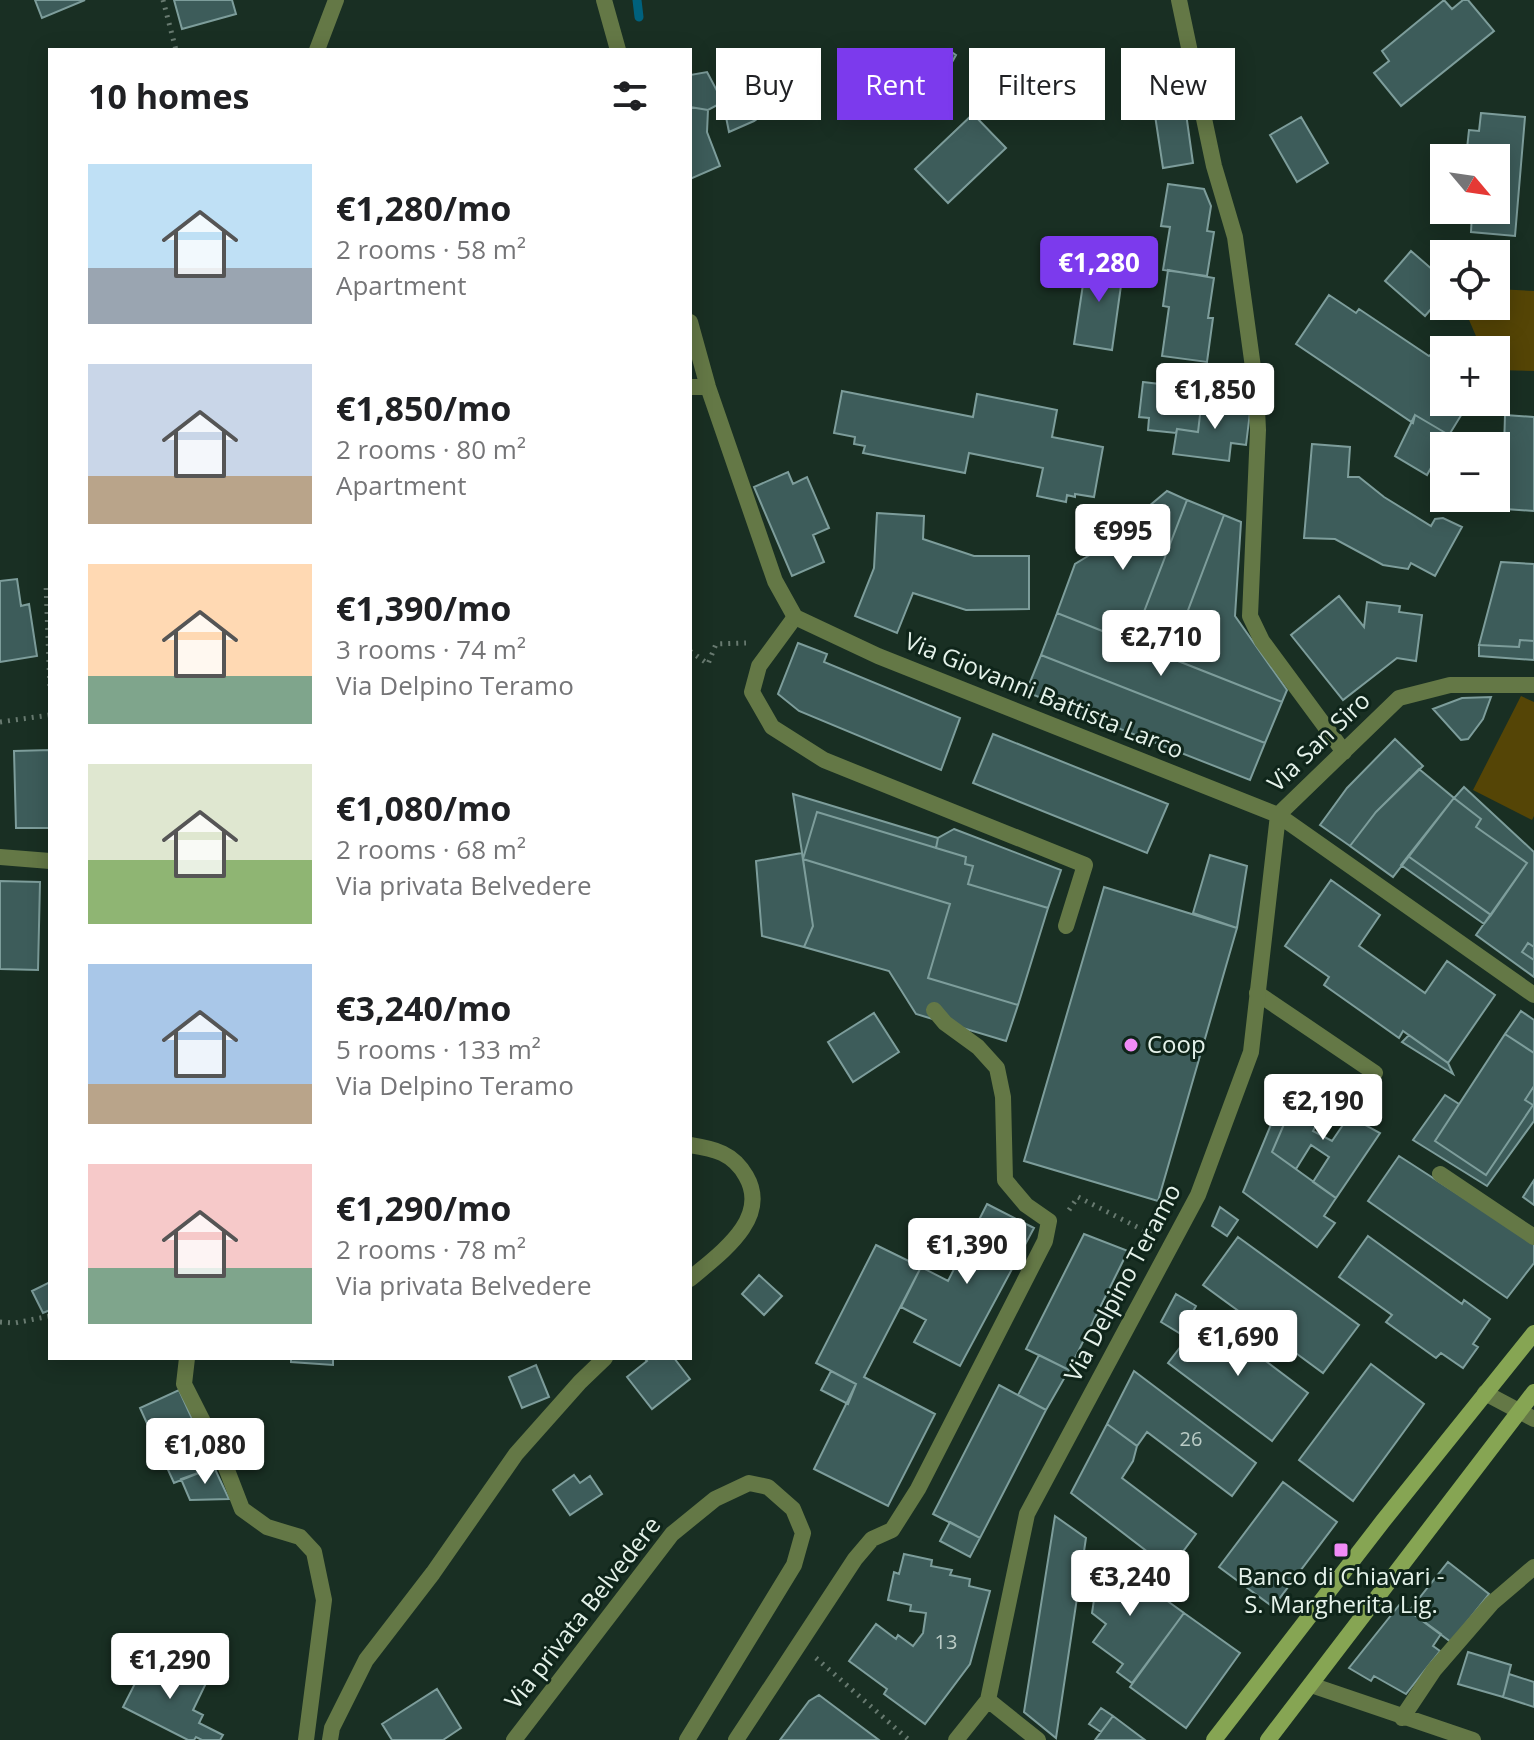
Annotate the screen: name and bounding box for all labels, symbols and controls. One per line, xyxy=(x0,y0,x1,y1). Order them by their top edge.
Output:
chip: Buy xyxy=(716,48,821,120)
chip: Rent xyxy=(837,48,953,120)
chip: Filters xyxy=(969,48,1105,120)
chip: New xyxy=(1121,48,1235,120)
text: 10 homes xyxy=(88,73,249,119)
icon: filters xyxy=(608,74,652,118)
north arrow xyxy=(1430,144,1510,224)
map controls xyxy=(1430,144,1510,512)
text: €1,280/mo xyxy=(336,185,511,231)
icon: home xyxy=(152,196,248,292)
text: 2 rooms · 58 m² xyxy=(336,231,526,267)
pin: €1,280 xyxy=(1034,236,1164,304)
button: locate xyxy=(1430,240,1510,320)
text: €1,280 xyxy=(1058,244,1140,280)
text: Apartment xyxy=(336,267,467,303)
button: + xyxy=(1430,336,1510,416)
pin: €1,850 xyxy=(1150,363,1280,431)
text: €1,850 xyxy=(1174,371,1256,407)
text: €1,850/mo xyxy=(336,385,511,431)
icon: home xyxy=(152,396,248,492)
text: 2 rooms · 80 m² xyxy=(336,431,526,467)
button: − xyxy=(1430,432,1510,512)
text: Apartment xyxy=(336,467,467,503)
pin: €995 xyxy=(1076,504,1170,572)
text: €995 xyxy=(1093,512,1153,548)
text: €1,390/mo xyxy=(336,585,511,631)
icon: home xyxy=(152,596,248,692)
pin: €2,710 xyxy=(1096,610,1226,678)
text: €2,710 xyxy=(1120,618,1202,654)
street label: Via Giovanni Battista Larco xyxy=(900,623,1189,766)
text: 3 rooms · 74 m² xyxy=(336,631,526,667)
text: Via Delpino Teramo xyxy=(336,667,574,703)
street label: Via San Siro xyxy=(1259,684,1376,798)
text: €1,080/mo xyxy=(336,785,511,831)
icon: home xyxy=(152,796,248,892)
text: 2 rooms · 68 m² xyxy=(336,831,526,867)
text: Via privata Belvedere xyxy=(336,867,592,903)
text: €3,240/mo xyxy=(336,985,511,1031)
icon: home xyxy=(152,996,248,1092)
place label: Coop xyxy=(1147,1027,1206,1060)
text: 5 rooms · 133 m² xyxy=(336,1031,541,1067)
marker: Coop xyxy=(1122,1036,1140,1054)
text: Via Delpino Teramo xyxy=(336,1067,574,1103)
pin: €2,190 xyxy=(1258,1074,1388,1142)
text: €2,190 xyxy=(1282,1082,1364,1118)
street label: Via Delpino Teramo xyxy=(1056,1178,1188,1387)
text: €1,290/mo xyxy=(336,1185,511,1231)
icon: home xyxy=(152,1196,248,1292)
pin: €1,390 xyxy=(902,1218,1032,1286)
text: €1,390 xyxy=(926,1226,1008,1262)
text: 2 rooms · 78 m² xyxy=(336,1231,526,1267)
text: Via privata Belvedere xyxy=(336,1267,592,1303)
pin: €1,690 xyxy=(1173,1310,1303,1378)
text: €1,690 xyxy=(1197,1318,1279,1354)
pin: €1,080 xyxy=(140,1418,270,1486)
house number: 26 xyxy=(1180,1425,1202,1452)
text: €1,080 xyxy=(164,1426,246,1462)
street label: Via privata Belvedere xyxy=(496,1509,667,1715)
marker: Banco di Chiavari - S. Margherita Lig. xyxy=(1332,1541,1350,1559)
pin: €3,240 xyxy=(1065,1550,1195,1618)
text: €3,240 xyxy=(1089,1558,1171,1594)
place label: Banco di Chiavari - S. Margherita Lig. xyxy=(1237,1559,1445,1620)
house number: 13 xyxy=(935,1628,957,1655)
pin: €1,290 xyxy=(105,1633,235,1701)
text: €1,290 xyxy=(129,1641,211,1677)

